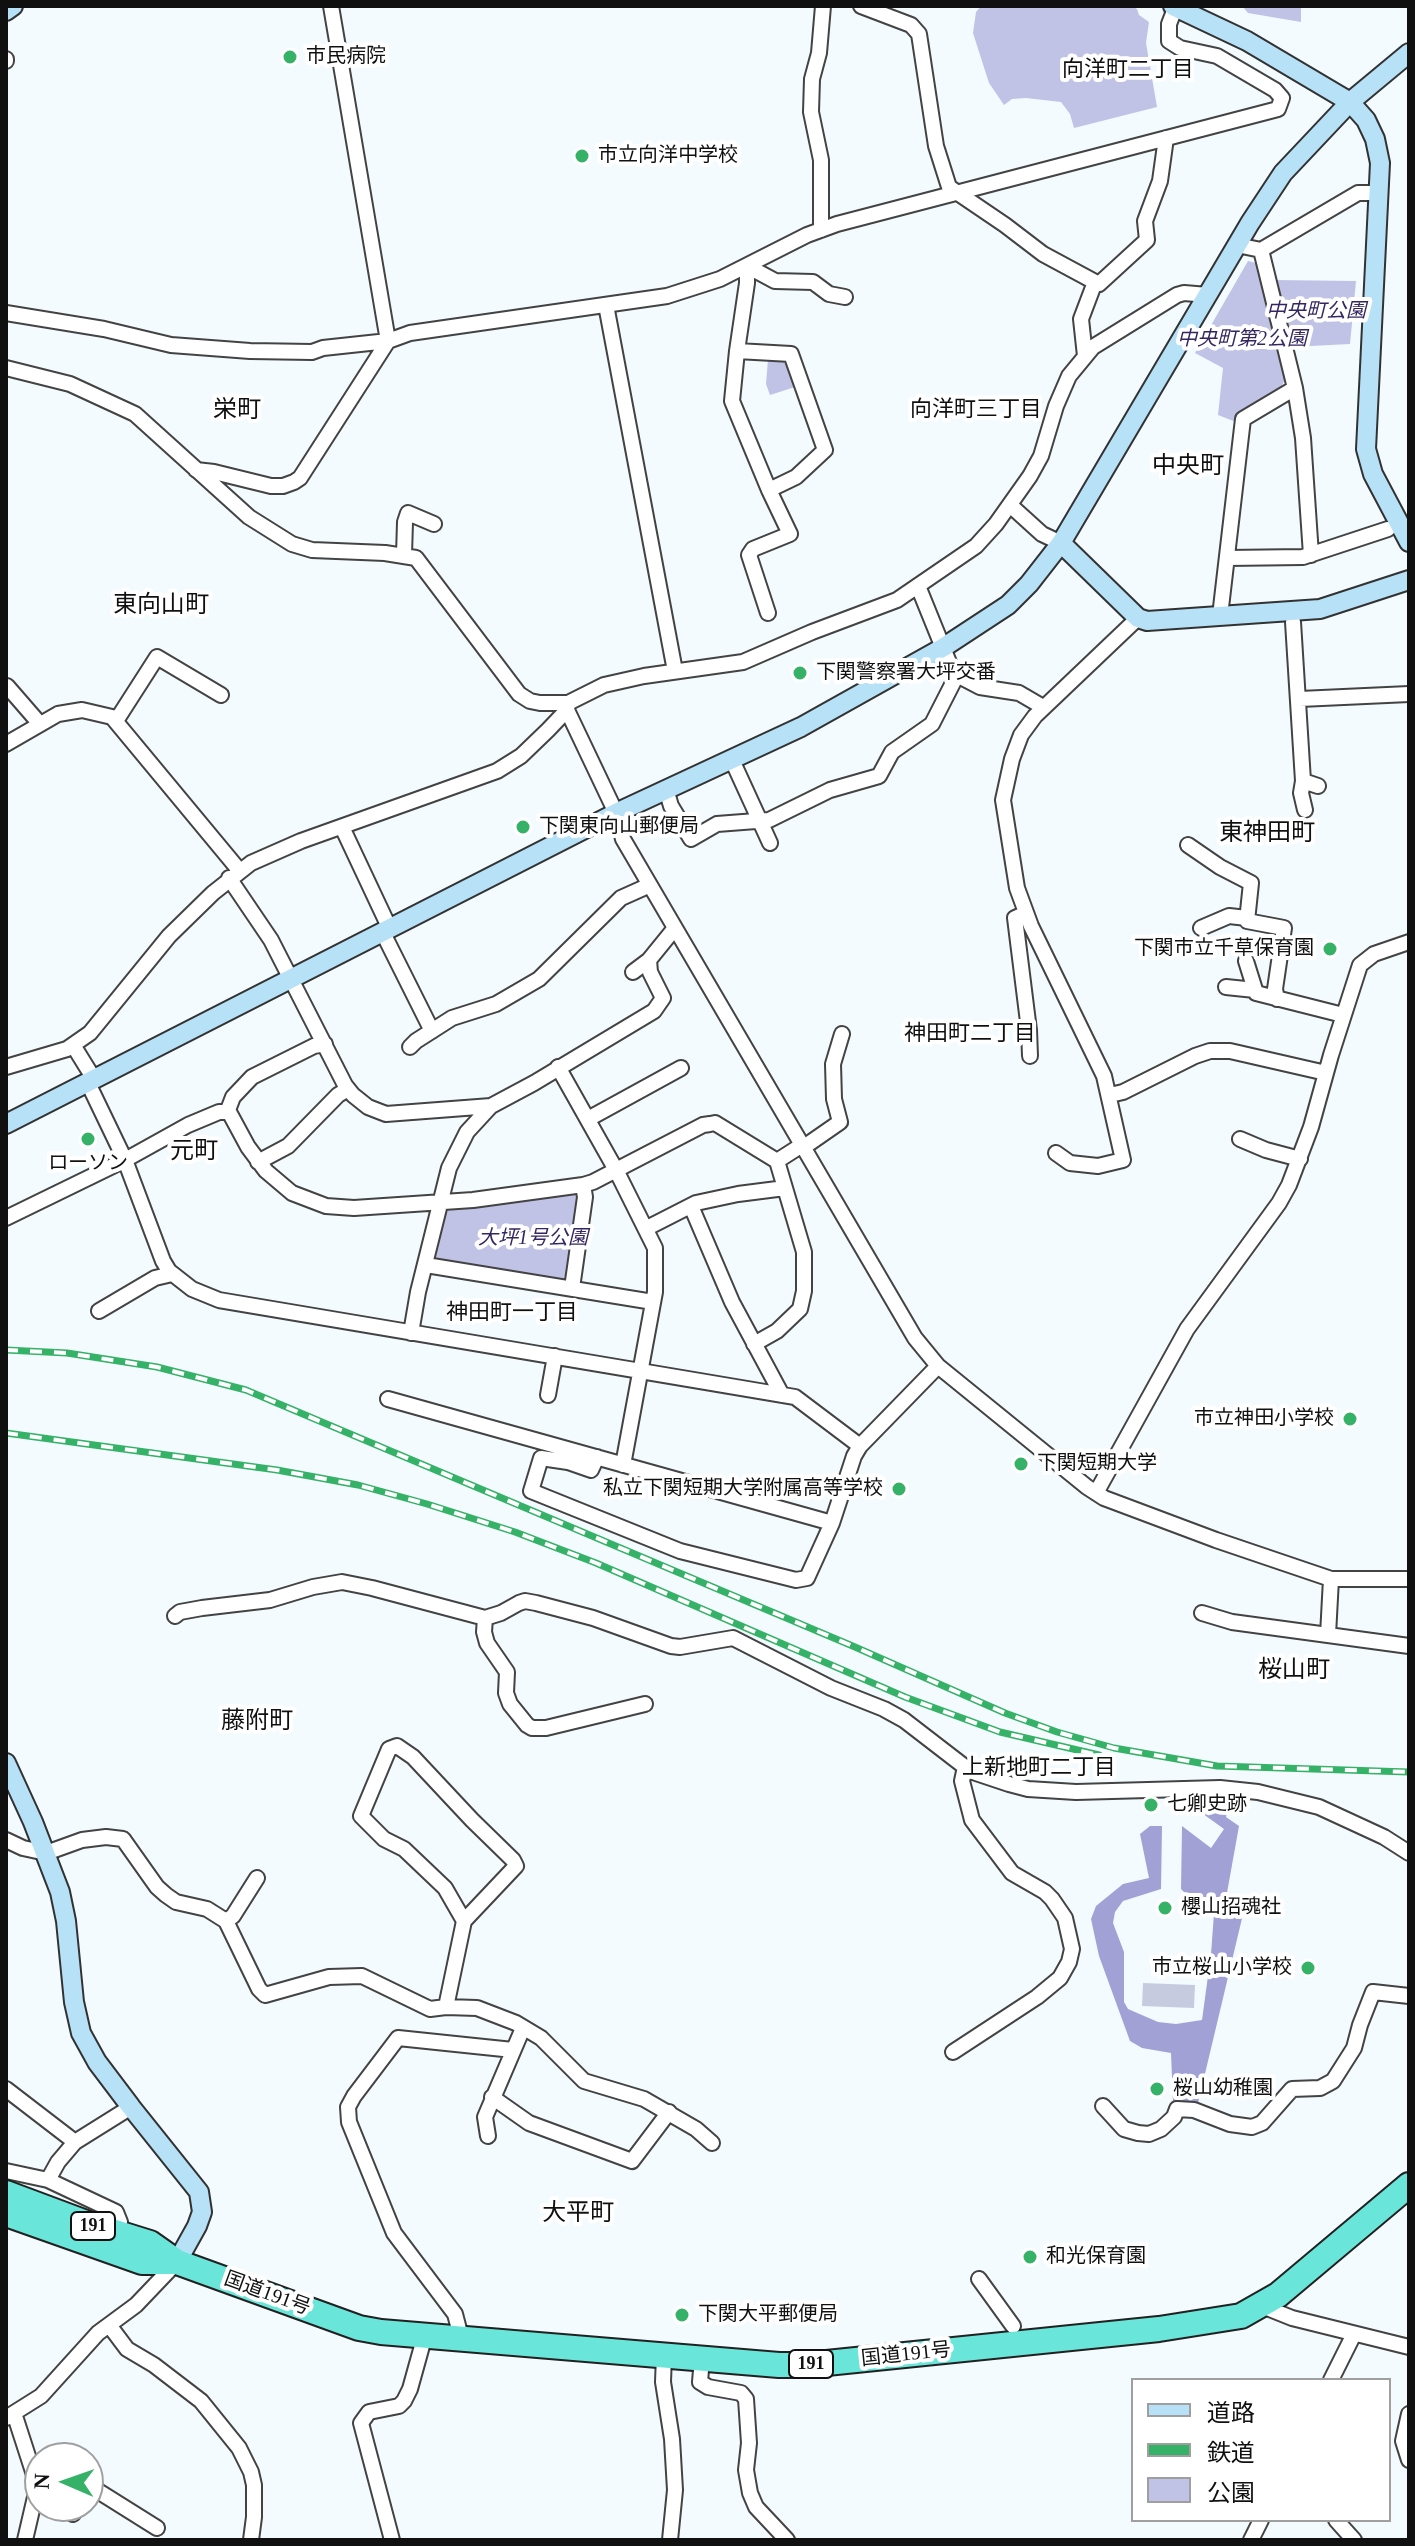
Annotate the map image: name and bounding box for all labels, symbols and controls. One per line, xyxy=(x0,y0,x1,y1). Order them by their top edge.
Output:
place label: 市民病院 xyxy=(306,45,386,69)
marker: 市民病院 xyxy=(281,48,299,66)
district label: 向洋町二丁目 xyxy=(1062,57,1194,83)
place label: 市立向洋中学校 xyxy=(598,144,738,168)
marker: 市立向洋中学校 xyxy=(573,147,591,165)
park label: 中央町公園 xyxy=(1266,300,1366,324)
park label: 中央町第2公園 xyxy=(1177,328,1307,352)
district label: 栄町 xyxy=(213,397,261,425)
district label: 向洋町三丁目 xyxy=(910,397,1042,423)
district label: 中央町 xyxy=(1152,453,1224,481)
district label: 東向山町 xyxy=(113,592,209,620)
place label: 下関警察署大坪交番 xyxy=(816,661,996,685)
marker: 下関警察署大坪交番 xyxy=(791,664,809,682)
place label: 下関東向山郵便局 xyxy=(539,815,699,839)
marker: 下関東向山郵便局 xyxy=(514,818,532,836)
district label: 東神田町 xyxy=(1219,820,1315,848)
place label: 下関市立千草保育園 xyxy=(1134,937,1314,961)
marker: 下関市立千草保育園 xyxy=(1321,940,1339,958)
district label: 神田町二丁目 xyxy=(904,1021,1036,1047)
marker: ローソン xyxy=(79,1130,97,1148)
district label: 元町 xyxy=(170,1138,218,1166)
place label: ローソン xyxy=(48,1152,128,1176)
park label: 大坪1号公園 xyxy=(478,1227,588,1251)
district label: 神田町一丁目 xyxy=(446,1300,578,1326)
place label: 市立神田小学校 xyxy=(1194,1407,1334,1431)
marker: 市立神田小学校 xyxy=(1341,1410,1359,1428)
place label: 下関短期大学 xyxy=(1037,1452,1157,1476)
marker: 下関短期大学 xyxy=(1012,1455,1030,1473)
place label: 私立下関短期大学附属高等学校 xyxy=(603,1477,883,1501)
marker: 私立下関短期大学附属高等学校 xyxy=(890,1480,908,1498)
district label: 桜山町 xyxy=(1258,1657,1330,1685)
district label: 藤附町 xyxy=(221,1708,293,1736)
district label: 上新地町二丁目 xyxy=(962,1755,1116,1781)
place label: 七卿史跡 xyxy=(1167,1793,1247,1817)
marker: 七卿史跡 xyxy=(1142,1796,1160,1814)
place label: 櫻山招魂社 xyxy=(1181,1896,1281,1920)
marker: 櫻山招魂社 xyxy=(1156,1899,1174,1917)
place label: 市立桜山小学校 xyxy=(1152,1956,1292,1980)
marker: 市立桜山小学校 xyxy=(1299,1959,1317,1977)
place label: 桜山幼稚園 xyxy=(1173,2077,1273,2101)
marker: 桜山幼稚園 xyxy=(1148,2080,1166,2098)
district label: 大平町 xyxy=(542,2200,614,2228)
road number: 191 xyxy=(71,2212,115,2240)
place label: 和光保育園 xyxy=(1046,2245,1146,2269)
marker: 和光保育園 xyxy=(1021,2248,1039,2266)
street label: 国道191号 xyxy=(221,2267,313,2321)
place label: 下関大平郵便局 xyxy=(698,2303,838,2327)
marker: 下関大平郵便局 xyxy=(673,2306,691,2324)
street label: 国道191号 xyxy=(860,2338,952,2372)
road number: 191 xyxy=(789,2350,833,2378)
legend xyxy=(1131,2378,1391,2522)
text: 道路 xyxy=(1207,2400,1255,2426)
text: 鉄道 xyxy=(1207,2440,1255,2466)
north arrow xyxy=(24,2442,104,2522)
text: N xyxy=(29,2473,54,2490)
text: 公園 xyxy=(1207,2480,1255,2506)

